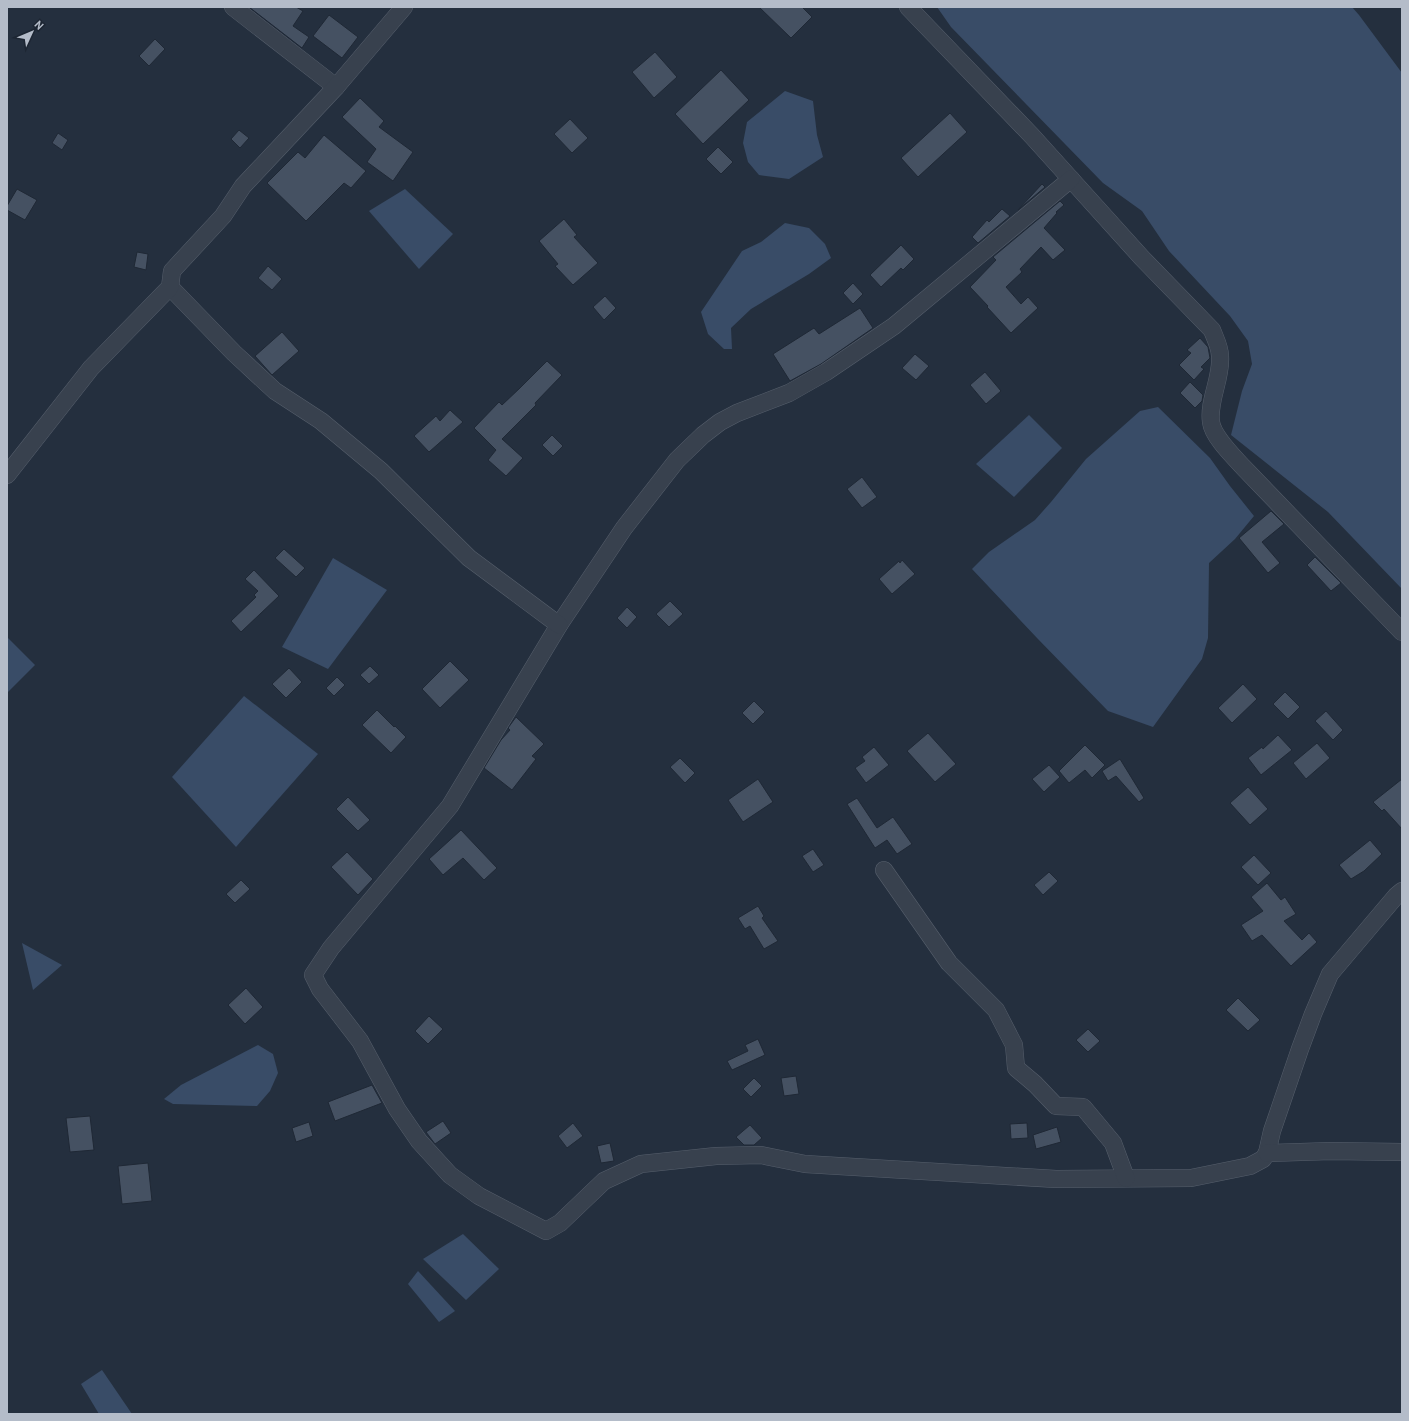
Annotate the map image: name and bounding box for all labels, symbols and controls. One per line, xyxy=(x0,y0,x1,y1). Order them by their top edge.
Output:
north arrow xyxy=(12,12,52,52)
text: N xyxy=(32,18,47,33)

